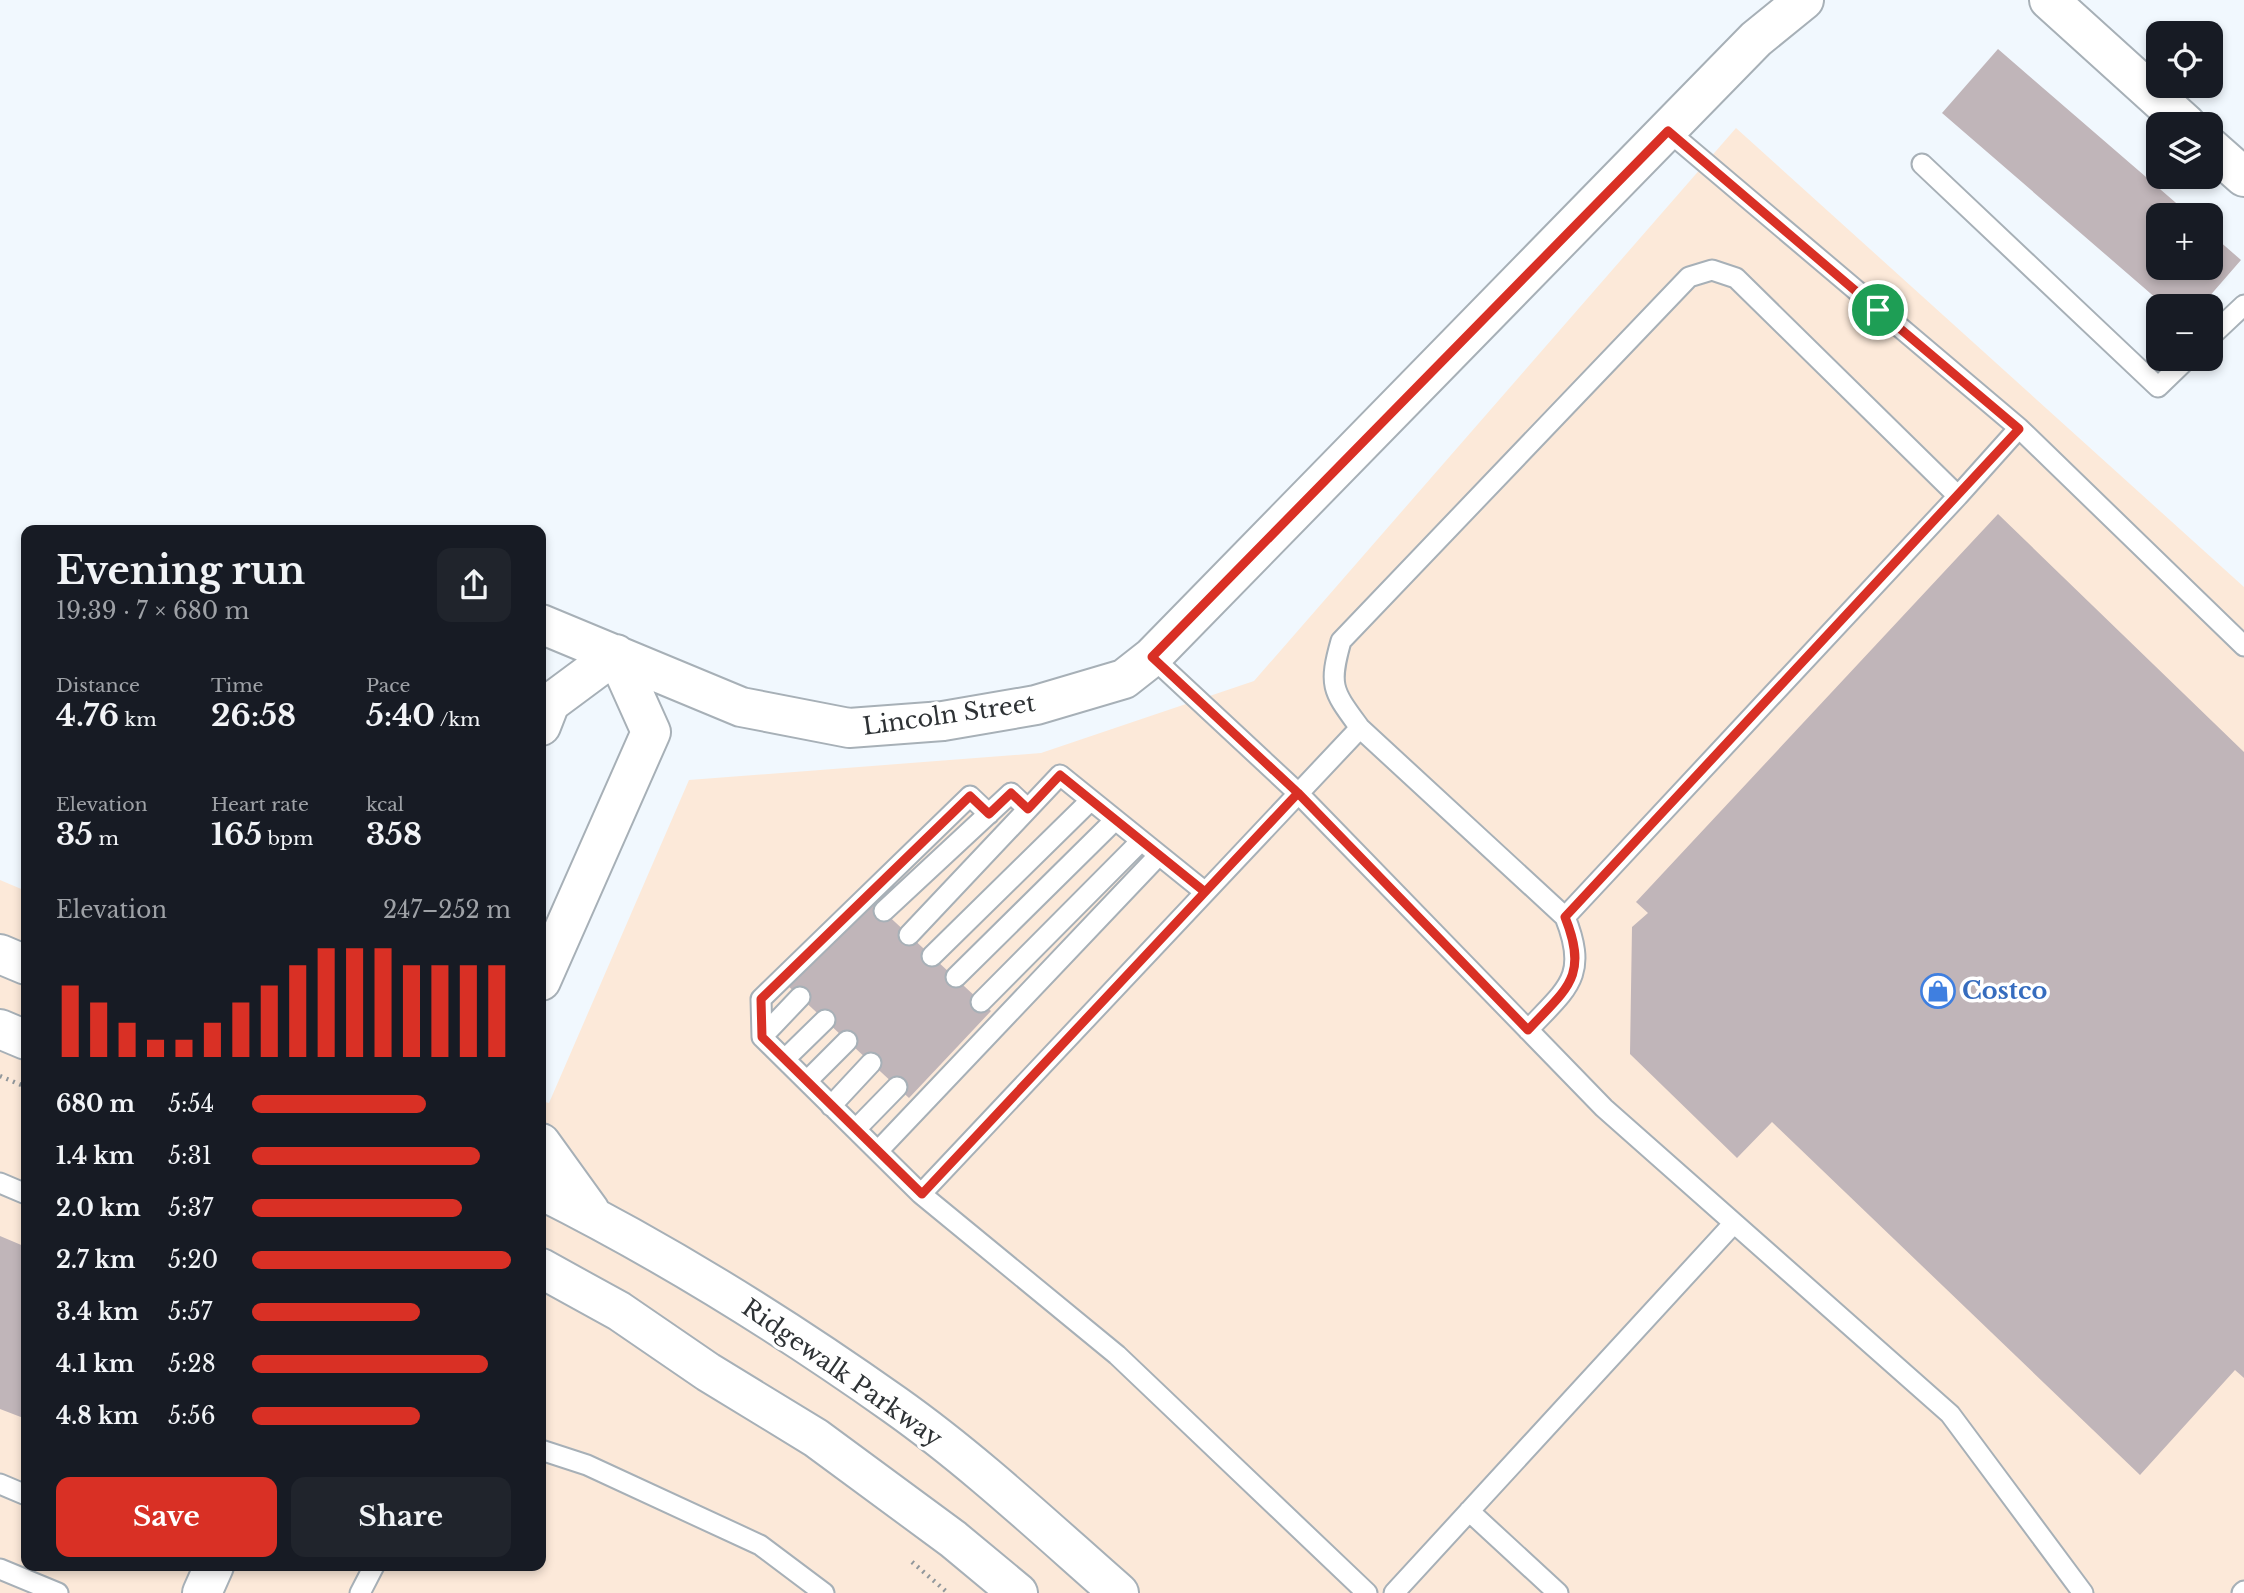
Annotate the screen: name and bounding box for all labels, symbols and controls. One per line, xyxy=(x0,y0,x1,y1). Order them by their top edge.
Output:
map controls xyxy=(2146,21,2223,371)
button: locate xyxy=(2146,21,2223,98)
button: layers xyxy=(2146,112,2223,189)
button: + xyxy=(2146,203,2223,280)
pin xyxy=(1848,280,1908,340)
icon: arrive xyxy=(1859,291,1897,329)
button: − xyxy=(2146,294,2223,371)
text: Evening run xyxy=(56,547,305,594)
button: share xyxy=(437,548,511,622)
text: 19:39 · 7 × 680 m xyxy=(56,597,249,625)
text: Distance xyxy=(56,674,140,697)
text: Time xyxy=(211,674,263,697)
text: Pace xyxy=(366,674,410,697)
street label: Lincoln Street xyxy=(861,688,1037,741)
text: 4.76 xyxy=(56,697,119,734)
text: 26:58 xyxy=(211,697,296,734)
text: 5:40 xyxy=(366,697,435,734)
text: km xyxy=(119,708,157,731)
text: /km xyxy=(435,708,480,731)
text: Elevation xyxy=(56,793,148,816)
text: Heart rate xyxy=(211,793,309,816)
text: kcal xyxy=(366,793,404,816)
text: 35 xyxy=(56,816,93,853)
text: 165 xyxy=(211,816,262,853)
text: 358 xyxy=(366,816,422,853)
text: m xyxy=(93,827,119,850)
text: bpm xyxy=(262,827,313,850)
text: Elevation xyxy=(56,896,167,924)
text: 247–252 m xyxy=(383,896,511,924)
shop icon: Costco xyxy=(1919,972,1957,1010)
place label: Costco xyxy=(1962,976,2047,1005)
text: 680 m xyxy=(56,1090,135,1118)
text: 5:54 xyxy=(168,1090,214,1118)
text: 1.4 km xyxy=(56,1142,134,1170)
text: 5:31 xyxy=(168,1142,212,1170)
text: 2.0 km xyxy=(56,1194,141,1222)
text: 5:37 xyxy=(168,1194,213,1222)
text: 2.7 km xyxy=(56,1246,135,1274)
text: 5:20 xyxy=(168,1246,218,1274)
street label: Ridgewalk Parkway xyxy=(737,1293,948,1453)
text: 3.4 km xyxy=(56,1298,139,1326)
text: 5:57 xyxy=(168,1298,212,1326)
text: 4.1 km xyxy=(56,1350,134,1378)
text: 5:28 xyxy=(168,1350,216,1378)
text: 4.8 km xyxy=(56,1402,139,1430)
text: 5:56 xyxy=(168,1402,215,1430)
button: Save xyxy=(56,1477,277,1557)
button: Share xyxy=(291,1477,511,1557)

